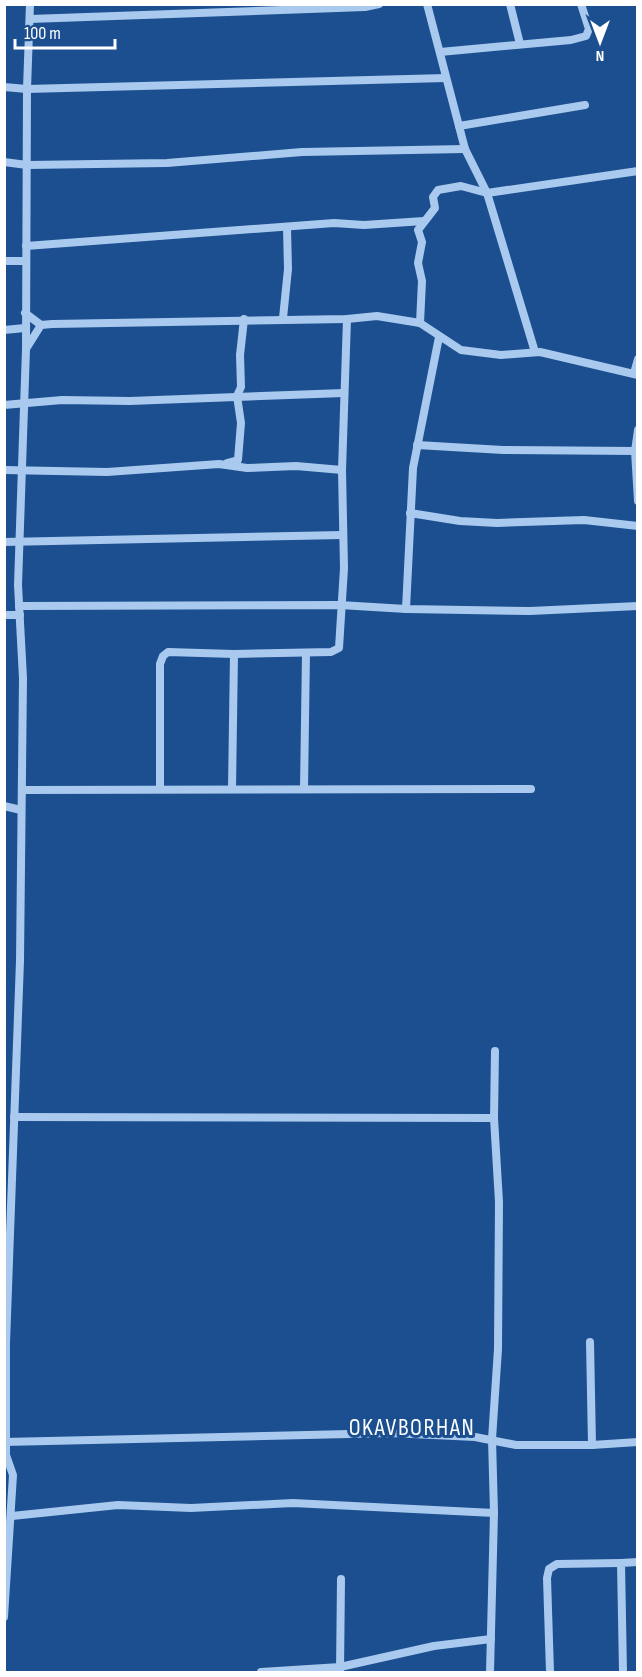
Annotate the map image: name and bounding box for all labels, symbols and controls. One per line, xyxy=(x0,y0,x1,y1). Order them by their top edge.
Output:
scale bar xyxy=(15,12,116,50)
north arrow xyxy=(570,12,630,72)
text: 100 m xyxy=(24,23,61,44)
text: N xyxy=(596,46,604,65)
district label: OKAVBORHAN xyxy=(349,1413,475,1442)

